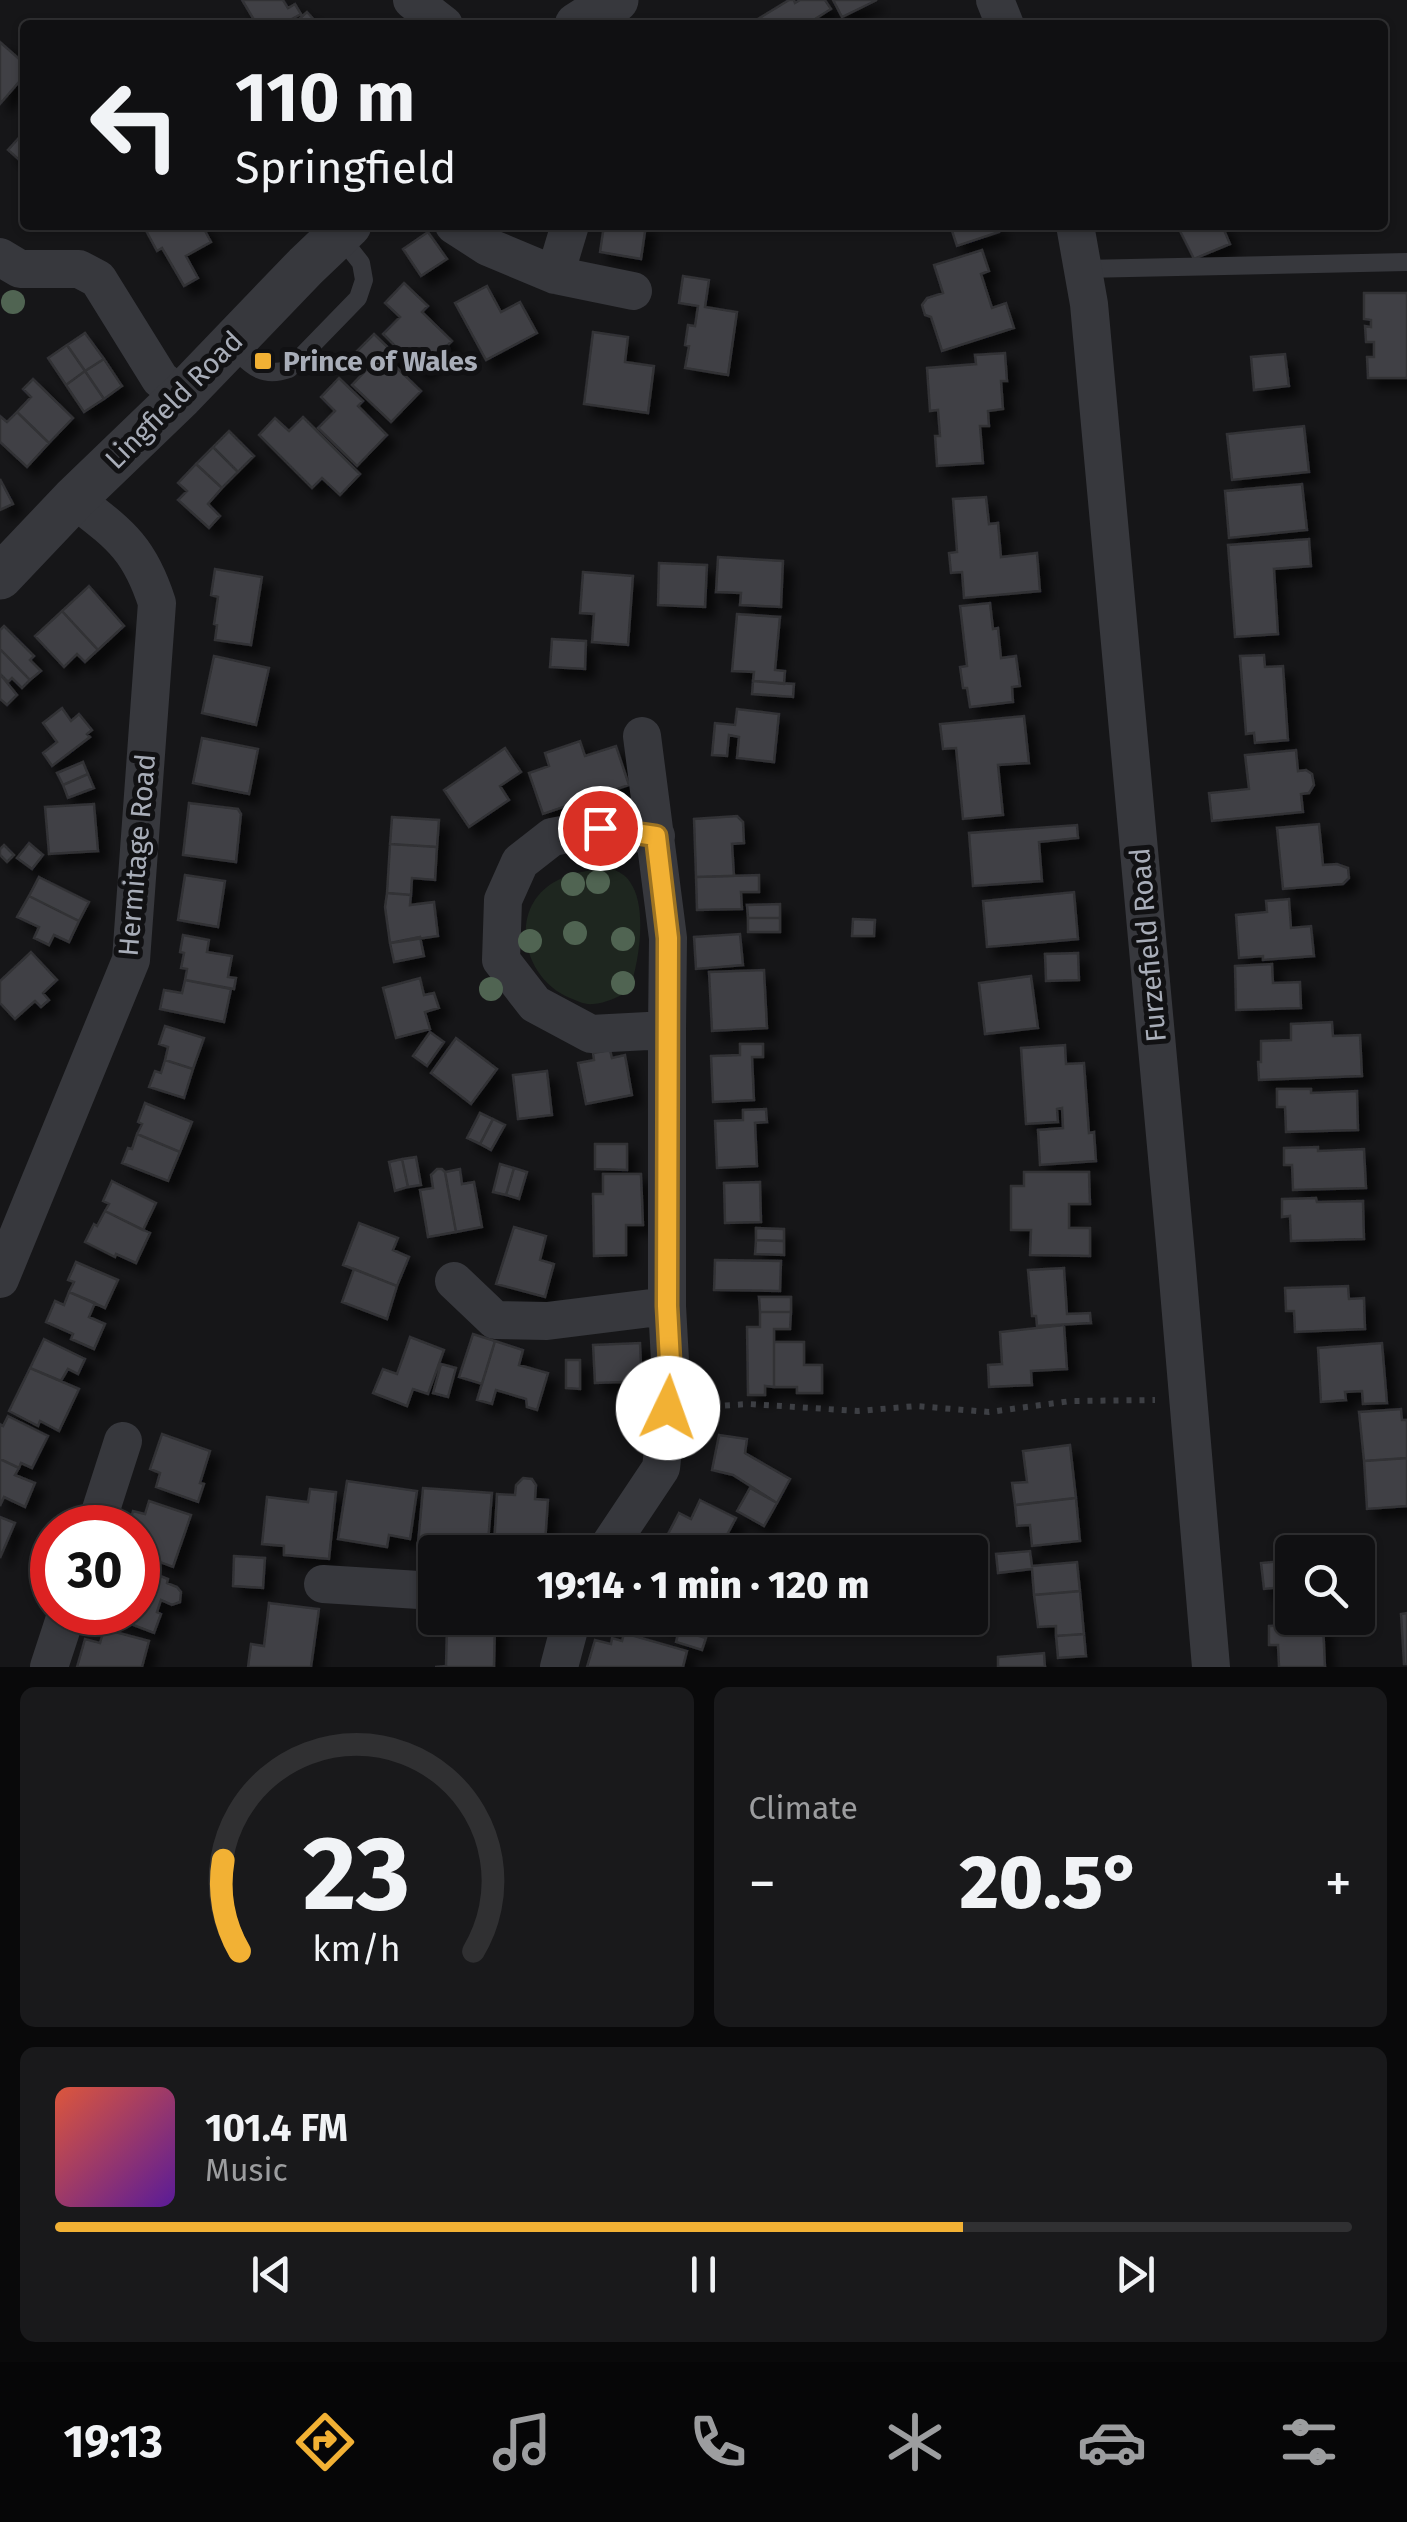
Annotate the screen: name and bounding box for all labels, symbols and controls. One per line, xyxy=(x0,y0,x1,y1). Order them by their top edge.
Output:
text: 110 m xyxy=(235,56,415,140)
icon: left xyxy=(70,60,200,190)
text: Springfield xyxy=(235,141,456,195)
street label: Lingfield Road xyxy=(98,324,250,476)
place label: Prince of Wales xyxy=(283,345,478,378)
marker: Prince of Wales xyxy=(252,350,274,372)
street label: Hermitage Road xyxy=(112,752,162,958)
pin xyxy=(558,786,643,871)
icon: arrive xyxy=(573,801,628,856)
street label: Furzefield Road xyxy=(1123,846,1173,1044)
position arrow xyxy=(616,1356,720,1460)
speed limit sign: 30 xyxy=(30,1505,160,1635)
map controls xyxy=(1275,1535,1375,1635)
button: search xyxy=(1275,1535,1375,1635)
text: 19:14 · 1 min · 120 m xyxy=(537,1562,869,1608)
text: Climate xyxy=(749,1789,858,1827)
text: 23 xyxy=(303,1812,410,1937)
text: 20.5° xyxy=(959,1838,1141,1928)
text: − xyxy=(749,1851,776,1917)
text: + xyxy=(1325,1851,1352,1917)
text: km/h xyxy=(313,1928,401,1970)
text: 101.4 FM xyxy=(205,2105,348,2151)
text: Music xyxy=(205,2151,288,2189)
icon: previous xyxy=(244,2247,299,2302)
icon: pause xyxy=(676,2247,731,2302)
icon: next xyxy=(1108,2247,1163,2302)
icon: directions xyxy=(290,2407,360,2477)
icon: music xyxy=(487,2407,557,2477)
icon: phone xyxy=(683,2407,753,2477)
icon: climate xyxy=(880,2407,950,2477)
icon: car xyxy=(1077,2407,1147,2477)
icon: filters xyxy=(1274,2407,1344,2477)
text: 19:13 xyxy=(63,2415,163,2469)

